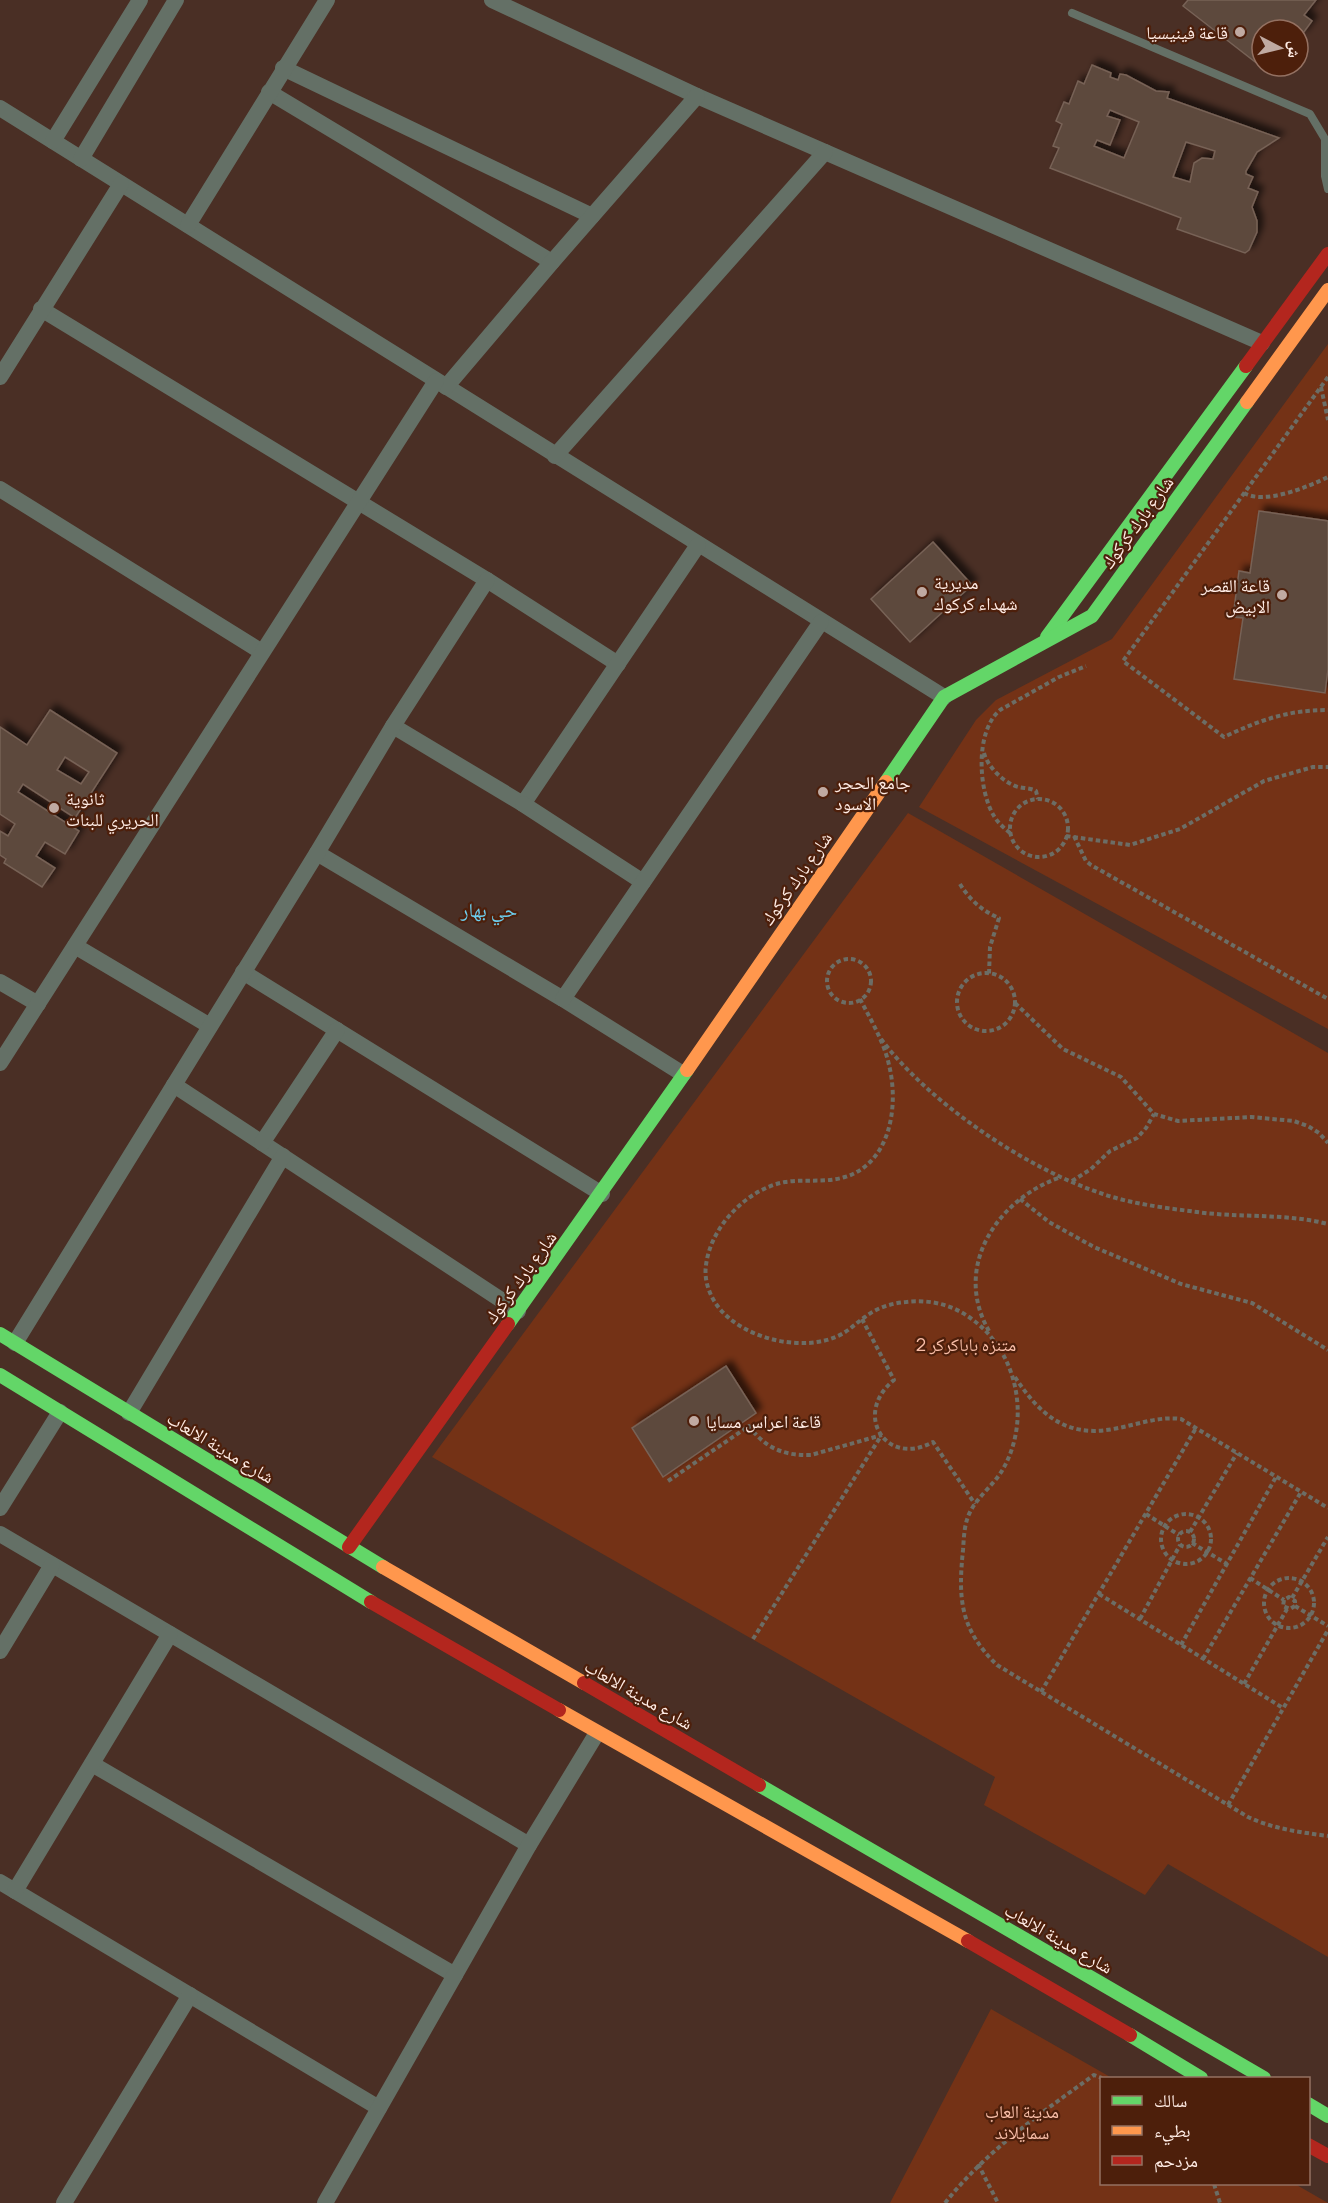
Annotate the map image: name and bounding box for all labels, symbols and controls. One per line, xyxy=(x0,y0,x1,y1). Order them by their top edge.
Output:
north arrow xyxy=(1250,18,1310,78)
place label: قاعة فينيسيا xyxy=(1146,20,1228,44)
marker: قاعة فينيسيا xyxy=(1233,25,1247,39)
text: ش xyxy=(1283,40,1307,60)
street label: شارع بارك كركوك xyxy=(1095,471,1179,573)
place label: مديرية شهداء كركوك xyxy=(934,570,1018,615)
place label: قاعة القصر الابيض xyxy=(1200,573,1270,618)
marker: مديرية شهداء كركوك xyxy=(915,585,929,599)
marker: قاعة القصر الابيض xyxy=(1275,588,1289,602)
place label: جامع الحجر الاسود xyxy=(834,770,911,815)
marker: جامع الحجر الاسود xyxy=(816,785,830,799)
place label: ثانوية الحريري للبنات xyxy=(66,786,159,835)
marker: ثانوية الحريري للبنات xyxy=(47,801,61,815)
street label: شارع بارك كركوك xyxy=(755,827,837,929)
district label: حي بهار xyxy=(460,896,517,926)
street label: شارع بارك كركوك xyxy=(478,1226,562,1328)
park label: متنزه باباكركر 2 xyxy=(916,1332,1016,1356)
street label: شارع مدينة الالعاب xyxy=(163,1406,279,1488)
place label: قاعة اعراس مسايا xyxy=(706,1409,821,1433)
marker: قاعة اعراس مسايا xyxy=(687,1414,701,1428)
street label: شارع مدينة الالعاب xyxy=(581,1653,697,1735)
street label: شارع مدينة الالعاب xyxy=(1001,1897,1117,1979)
legend xyxy=(1100,2077,1310,2185)
text: سالك xyxy=(1154,2088,1187,2112)
park label: مدينة العاب سمايلاند xyxy=(985,2099,1059,2144)
text: بطيء xyxy=(1154,2118,1191,2146)
text: مزدحم xyxy=(1154,2148,1198,2173)

